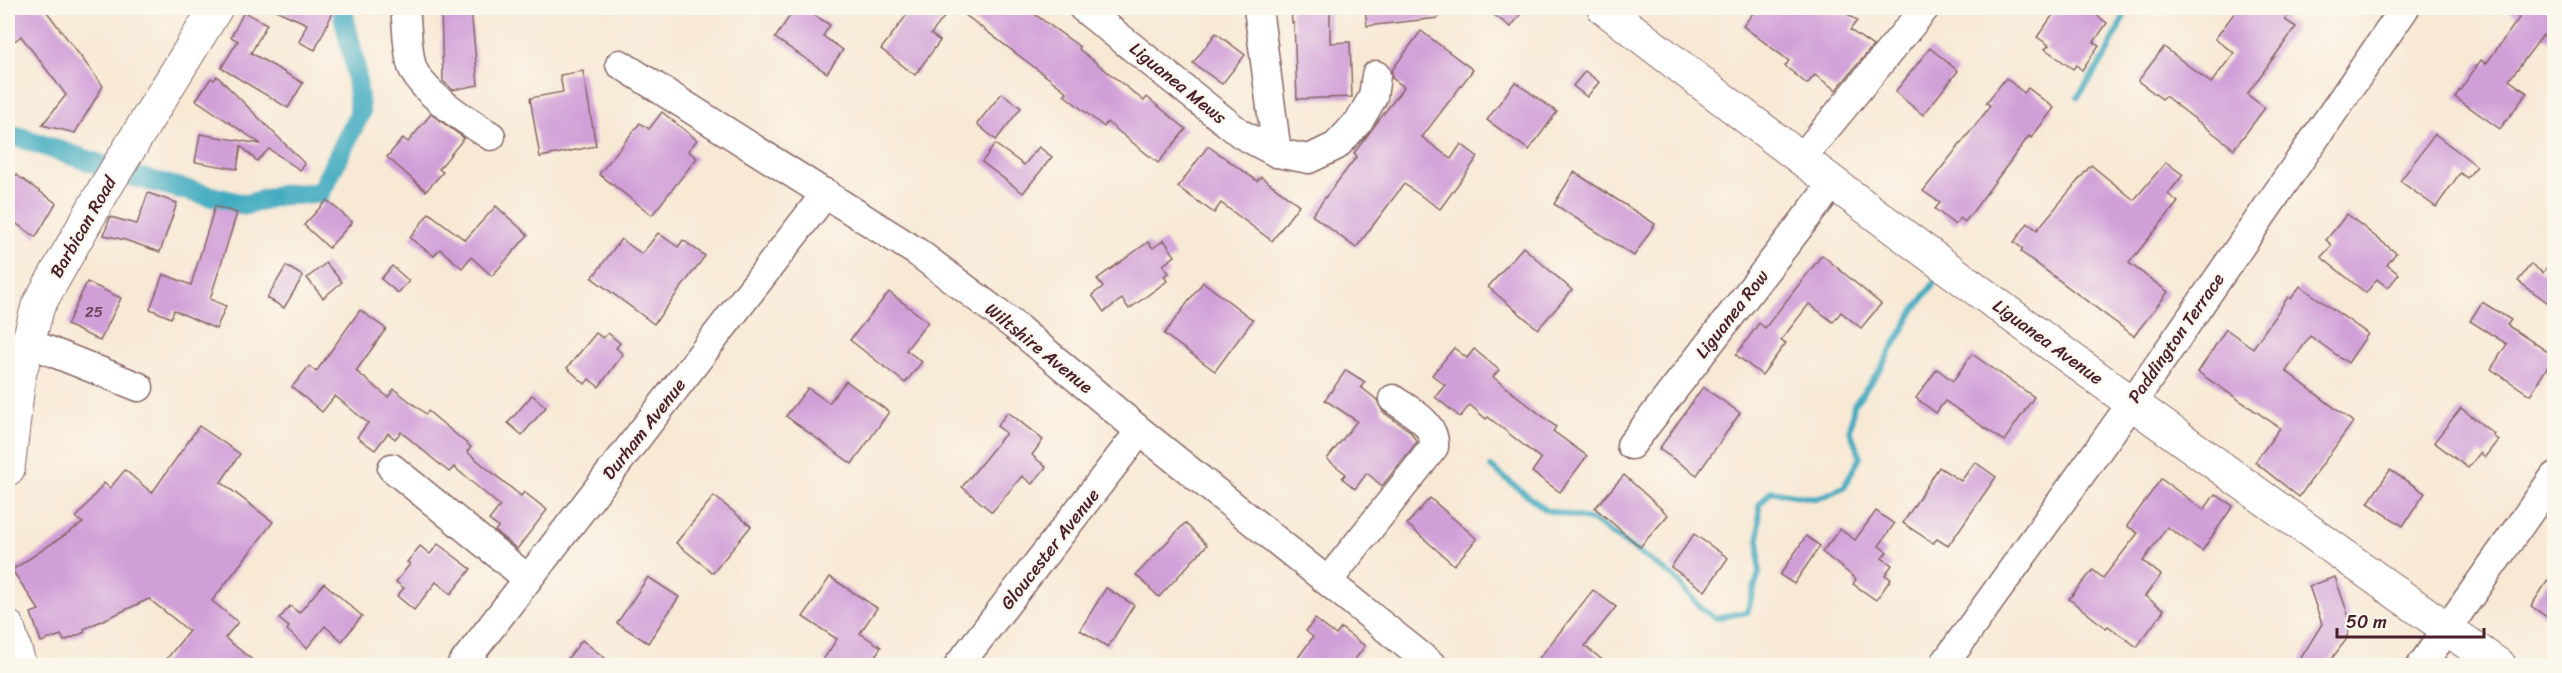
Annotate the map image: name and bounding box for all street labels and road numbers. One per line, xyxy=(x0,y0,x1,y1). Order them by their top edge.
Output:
street label: Liguanea Mews xyxy=(1122,33,1234,133)
street label: Barbican Road xyxy=(41,169,126,284)
street label: Liguanea Row xyxy=(1687,262,1778,366)
street label: Paddington Terrace xyxy=(2119,266,2233,410)
street label: Liguanea Avenue xyxy=(1986,291,2110,393)
street label: Wiltshire Avenue xyxy=(978,294,1101,402)
street label: Durham Avenue xyxy=(594,371,694,487)
street label: Gloucester Avenue xyxy=(992,481,1108,617)

